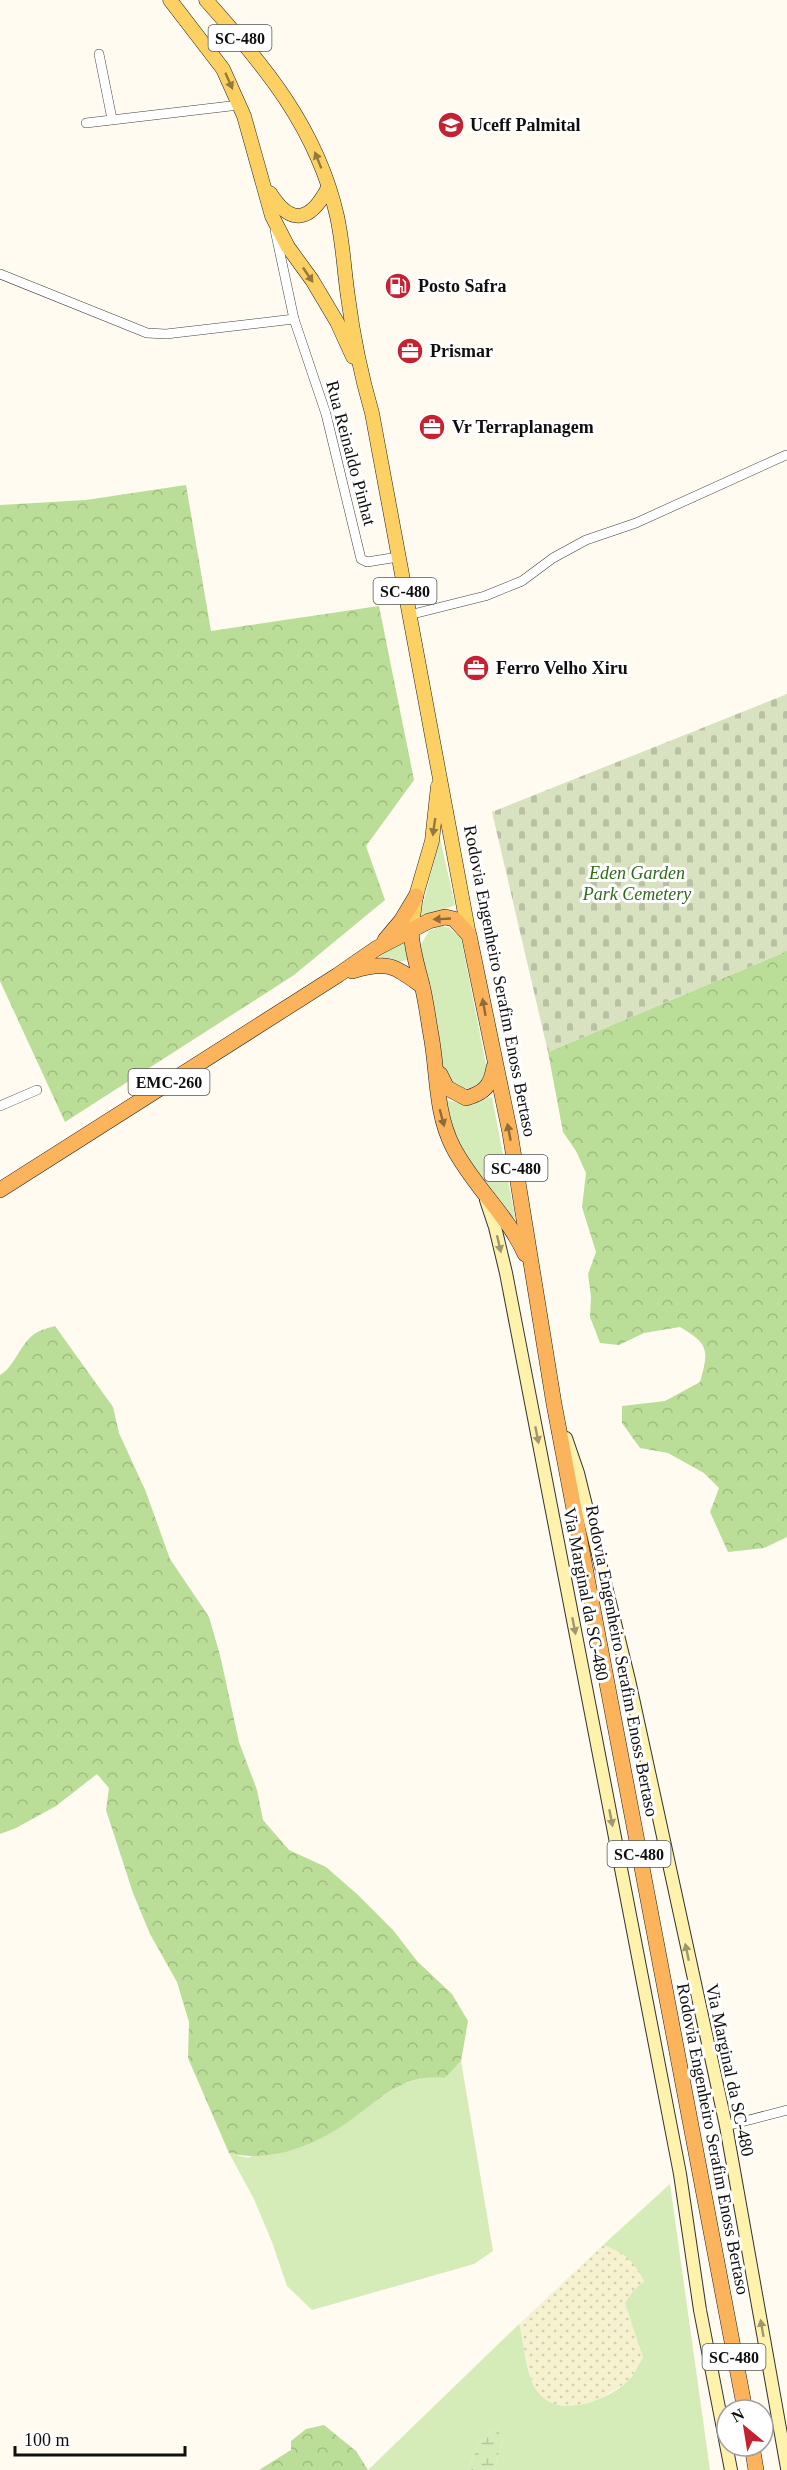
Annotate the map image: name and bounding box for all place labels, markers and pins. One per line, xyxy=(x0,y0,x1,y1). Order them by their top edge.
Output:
school or university icon: Uceff Palmital xyxy=(436,110,466,140)
place label: Uceff Palmital xyxy=(470,115,580,135)
fuel station icon: Posto Safra xyxy=(383,271,413,301)
place label: Posto Safra xyxy=(418,276,507,296)
office icon: Prismar xyxy=(395,336,425,366)
place label: Prismar xyxy=(430,341,493,361)
office icon: Vr Terraplanagem xyxy=(417,412,447,442)
place label: Vr Terraplanagem xyxy=(452,417,594,437)
office icon: Ferro Velho Xiru xyxy=(461,653,491,683)
place label: Ferro Velho Xiru xyxy=(496,658,628,678)

